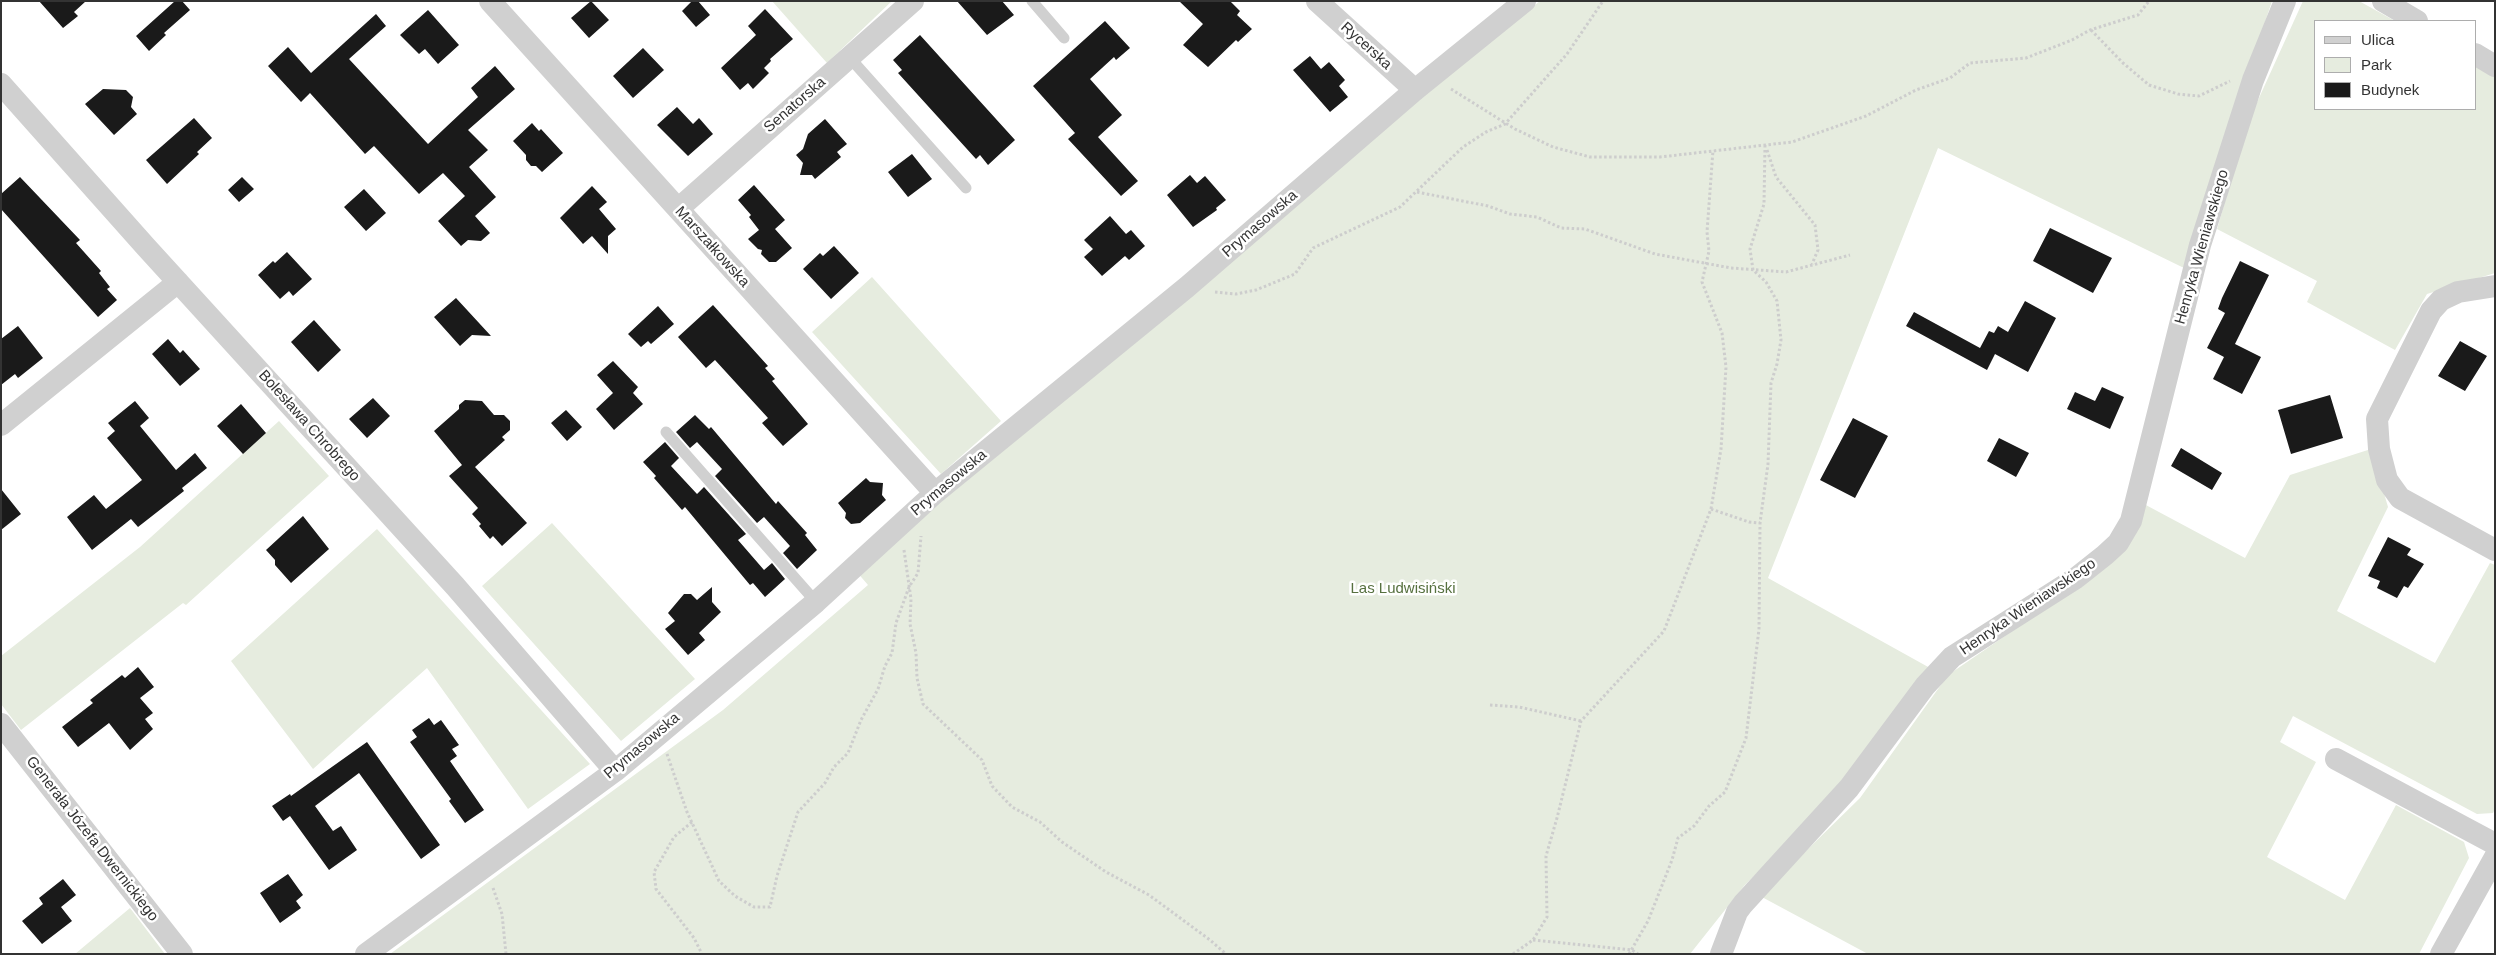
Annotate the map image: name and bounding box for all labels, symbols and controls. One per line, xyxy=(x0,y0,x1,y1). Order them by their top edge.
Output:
street label: Rycerska xyxy=(1337,18,1395,74)
legend xyxy=(2314,20,2476,110)
text: Ulica xyxy=(2361,31,2394,48)
text: Park xyxy=(2361,56,2392,73)
street label: Senatorska xyxy=(760,73,830,137)
text: Budynek xyxy=(2361,81,2419,98)
street label: Henryka Wieniawskiego xyxy=(2171,168,2233,326)
street label: Prymasowska xyxy=(1219,187,1301,261)
street label: Marszałkowska xyxy=(671,203,753,291)
street label: Bolesława Chrobrego xyxy=(254,367,364,485)
street label: Prymasowska xyxy=(907,446,991,520)
street label: Henryka Wieniawskiego xyxy=(1957,555,2099,659)
park label: Las Ludwisiński xyxy=(1350,580,1456,598)
street label: Prymasowska xyxy=(600,709,684,783)
street label: Generała Józefa Dwernickiego xyxy=(22,753,162,925)

